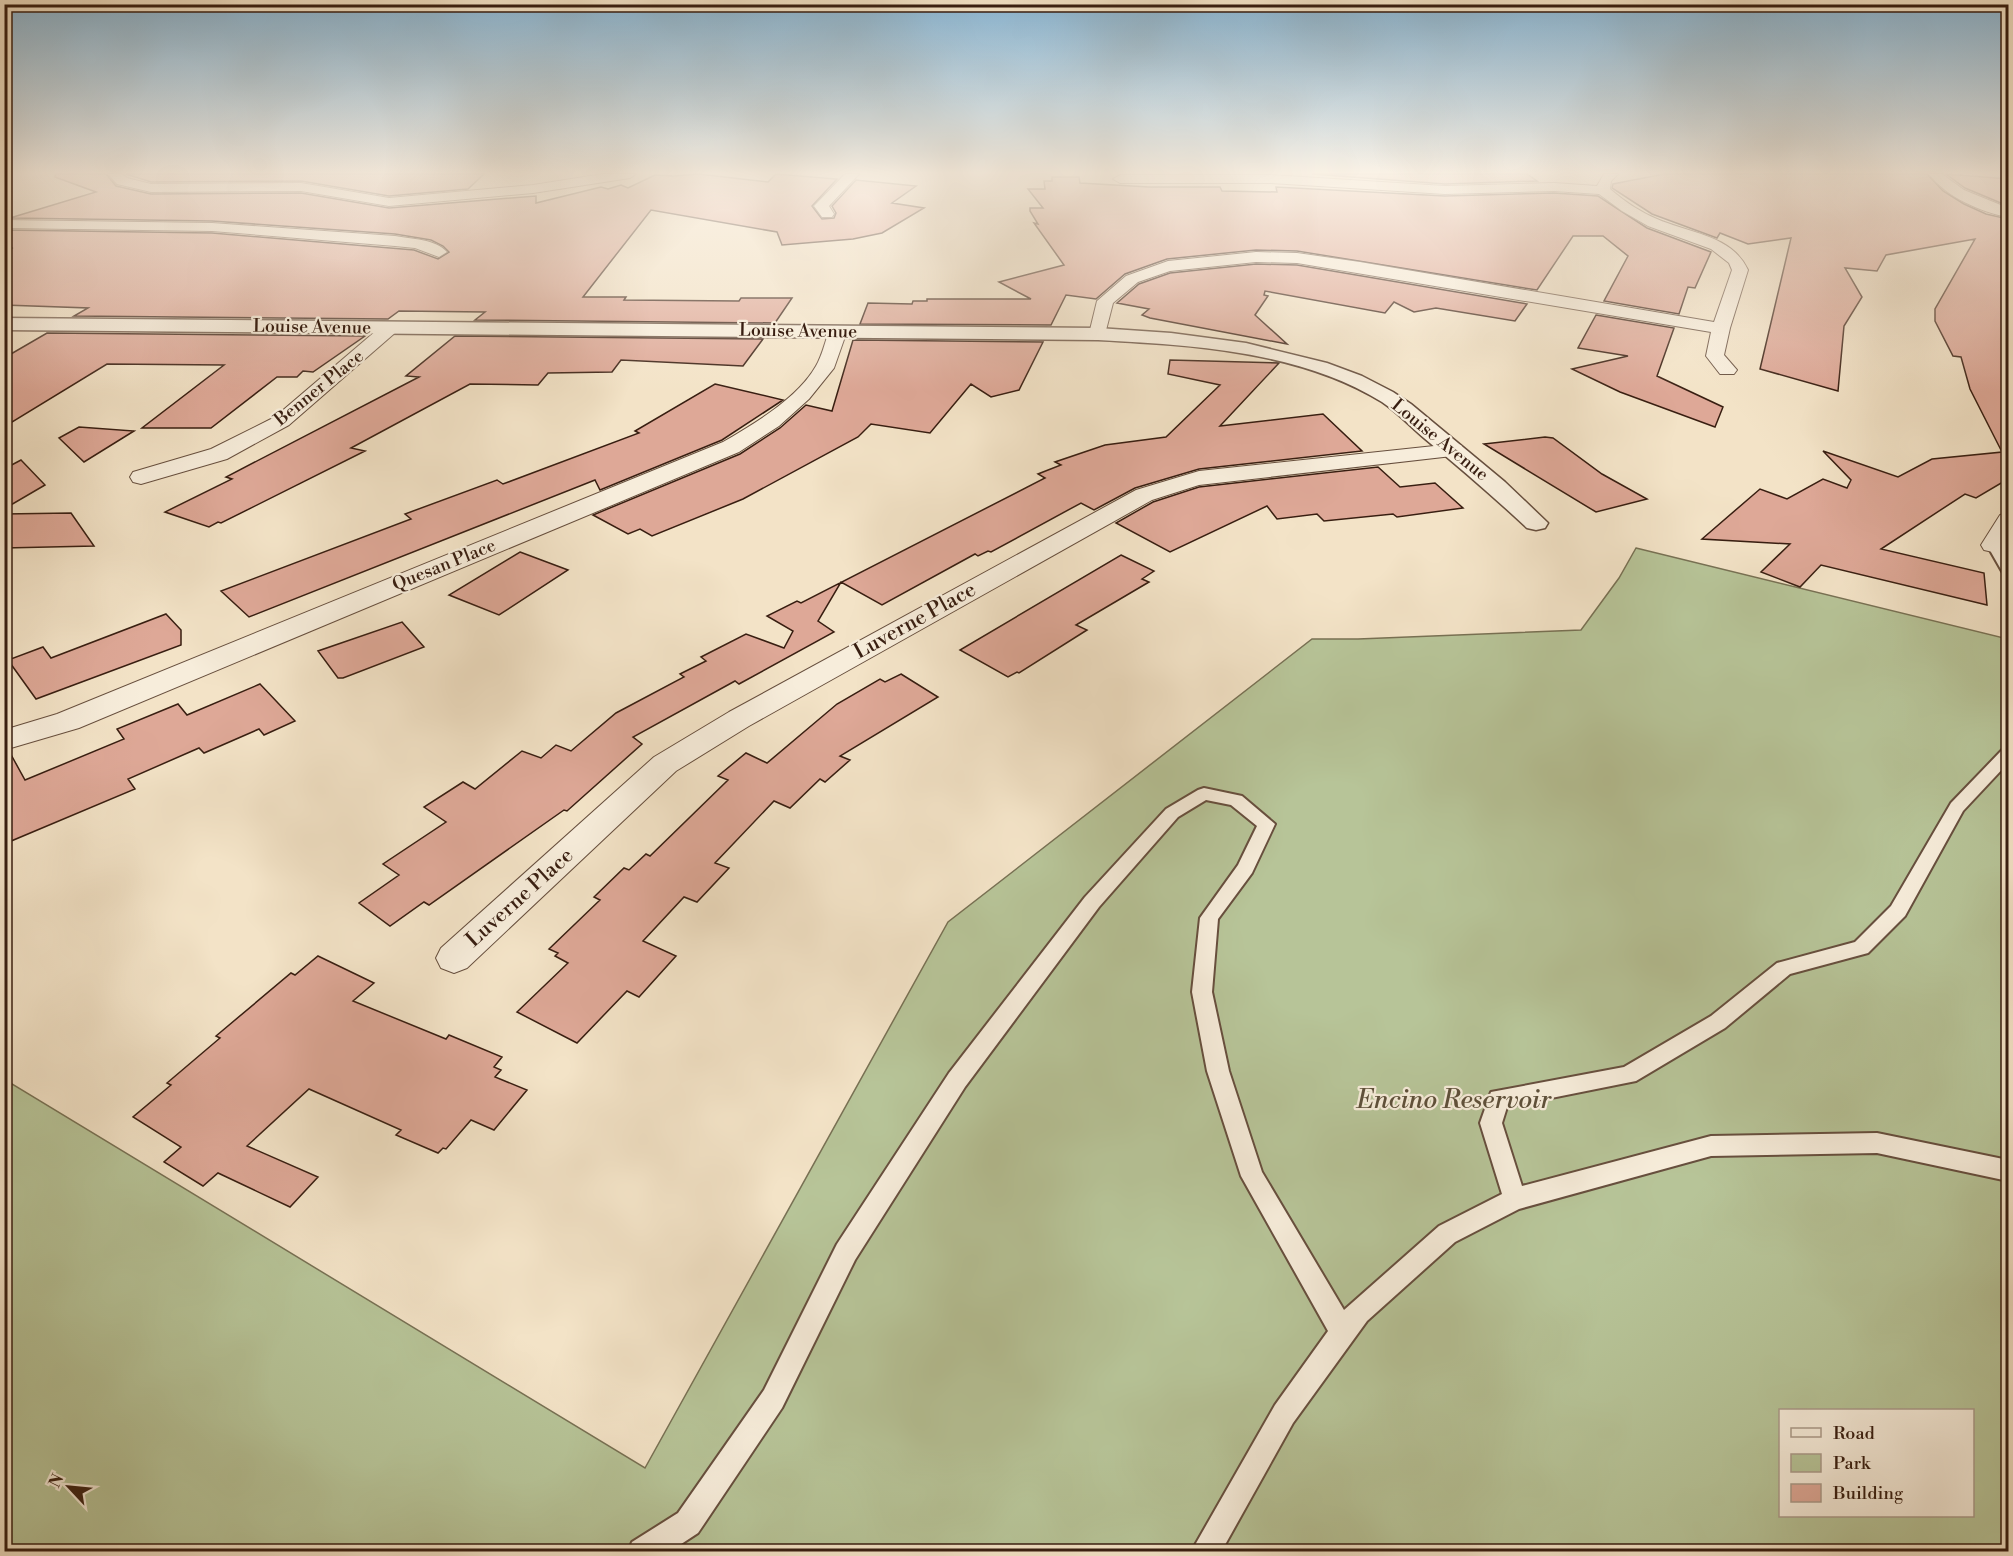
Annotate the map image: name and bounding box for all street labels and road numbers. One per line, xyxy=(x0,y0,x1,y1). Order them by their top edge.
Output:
street label: Louise Avenue xyxy=(253,314,371,340)
street label: Louise Avenue xyxy=(739,318,857,344)
street label: Benner Place xyxy=(269,345,368,432)
street label: Louise Avenue xyxy=(1387,394,1493,486)
street label: Quesan Place xyxy=(389,534,499,596)
street label: Luverne Place xyxy=(849,577,981,665)
street label: Luverne Place xyxy=(461,843,579,953)

